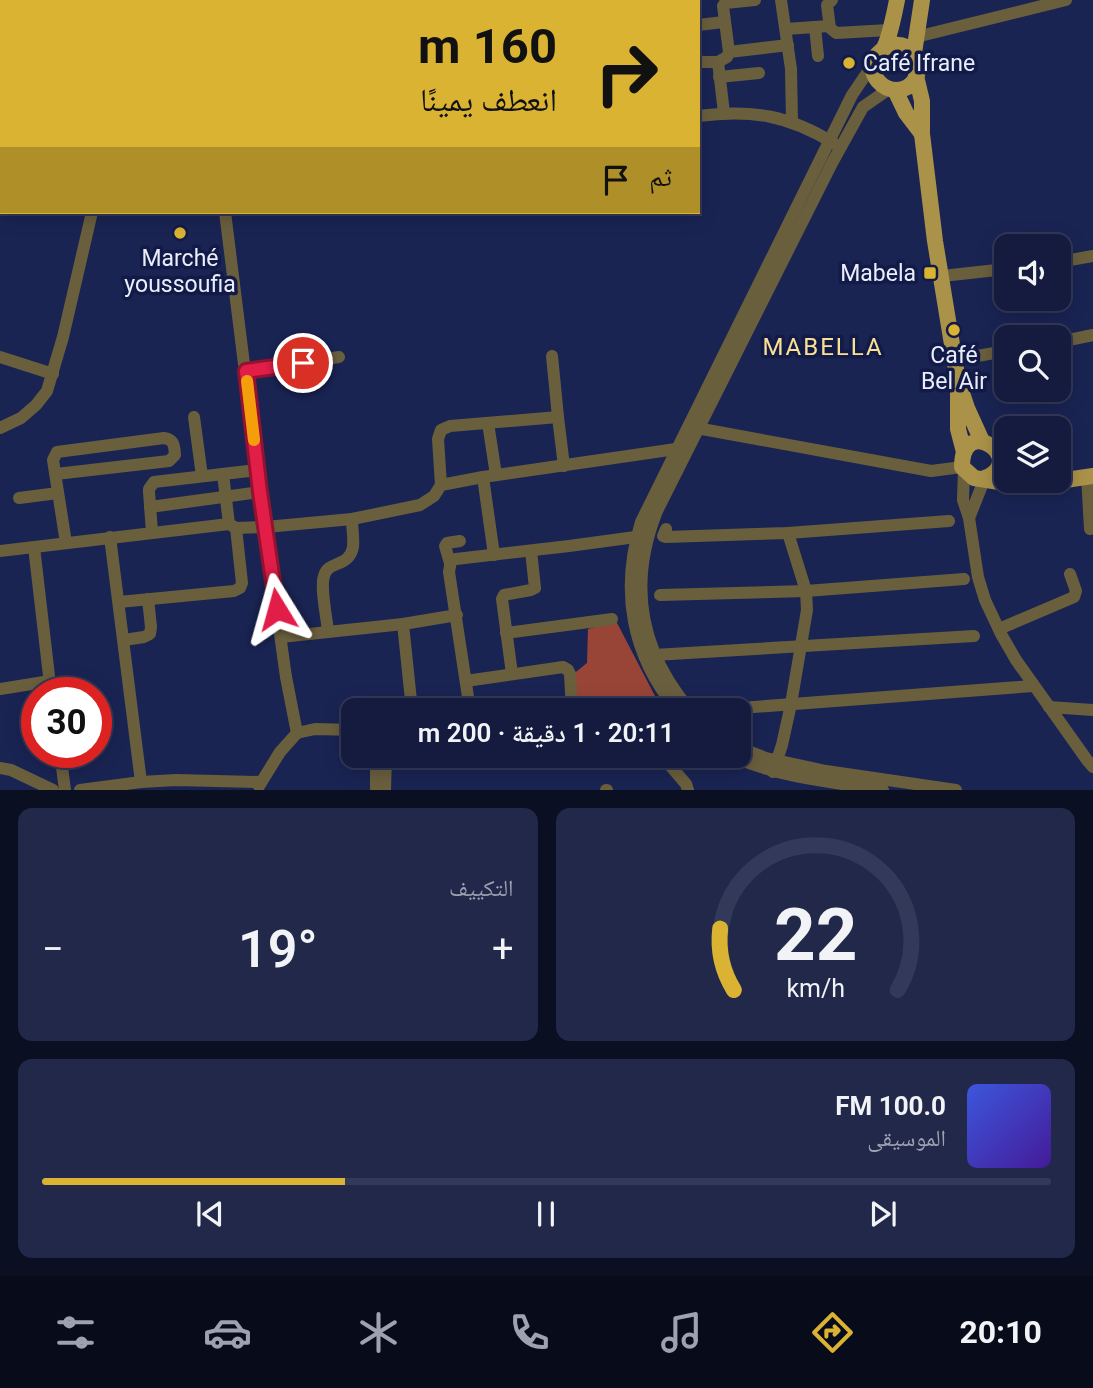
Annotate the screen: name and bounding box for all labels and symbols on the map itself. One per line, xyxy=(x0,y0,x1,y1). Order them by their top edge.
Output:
place label: Café Ifrane xyxy=(863,50,975,77)
marker: Café Ifrane xyxy=(841,55,857,71)
marker: Marché youssoufia xyxy=(172,225,188,241)
place label: Marché youssoufia xyxy=(124,245,236,298)
place label: Mabela xyxy=(840,260,916,287)
marker: Mabela xyxy=(922,265,938,281)
marker: Café Bel Air xyxy=(946,322,962,338)
pin xyxy=(273,333,333,393)
district label: MABELLA xyxy=(762,333,884,361)
place label: Café Bel Air xyxy=(921,342,987,395)
position arrow xyxy=(240,572,314,646)
speed limit sign: 30 xyxy=(21,677,112,768)

